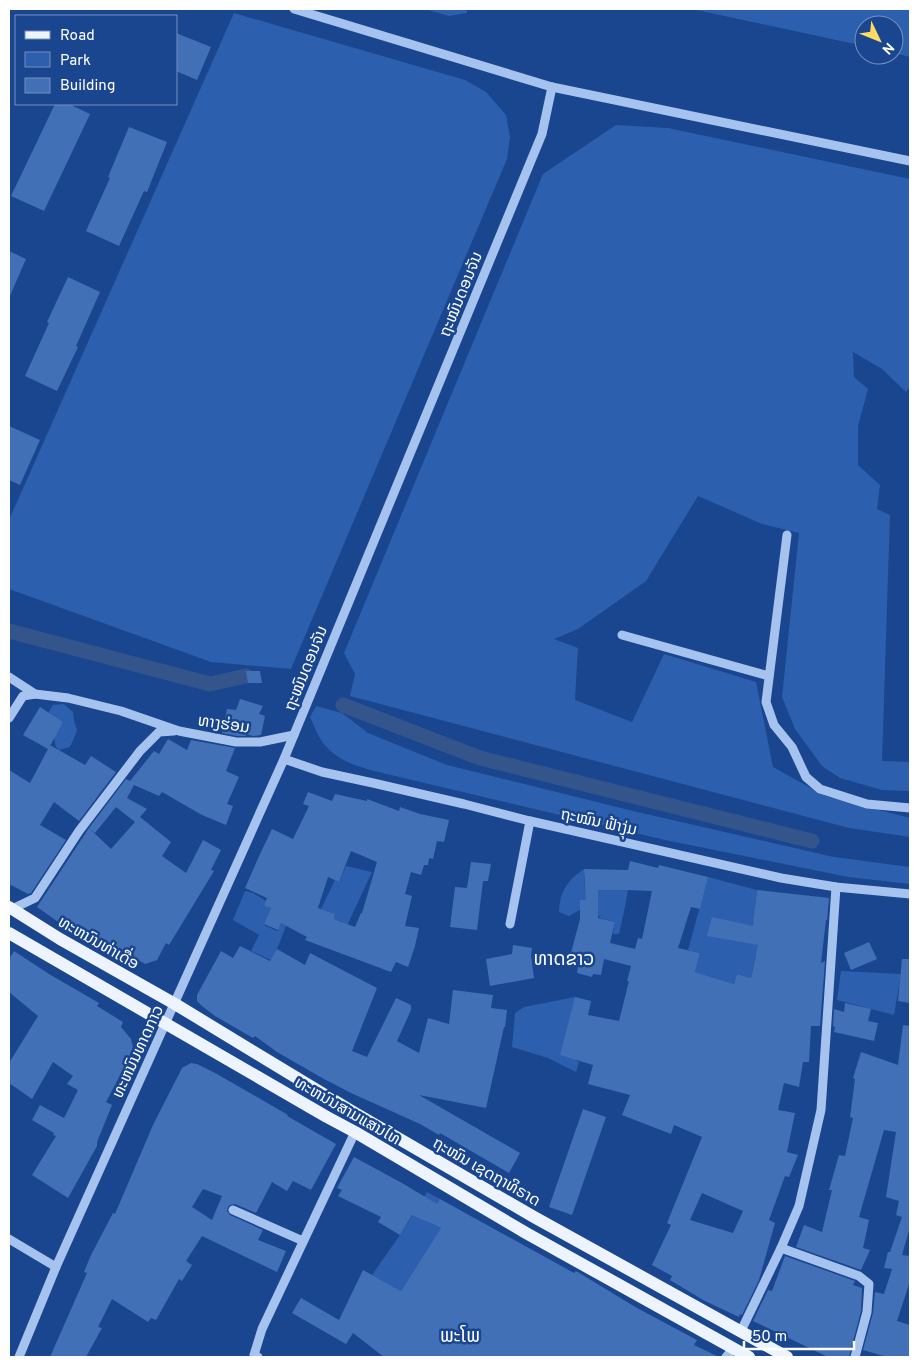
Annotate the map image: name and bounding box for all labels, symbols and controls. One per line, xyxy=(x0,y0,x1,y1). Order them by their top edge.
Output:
legend xyxy=(15,15,178,105)
north arrow xyxy=(854,15,904,65)
text: Road xyxy=(60,27,95,46)
text: N xyxy=(878,38,897,57)
text: Park xyxy=(60,52,91,71)
text: Building xyxy=(60,77,115,96)
street label: ຖະໝົນດອນຈັນ xyxy=(436,249,488,340)
street label: ຖະໝົນດອນຈັນ xyxy=(281,623,333,714)
street label: ທາງຮ່ອມ xyxy=(196,711,251,739)
street label: ຖະໝົນ ຟ້າງຸ່ມ xyxy=(558,805,639,842)
street label: ທະຫນົນທ່າເດື່ອ xyxy=(54,909,144,975)
district label: ທາດຂາວ xyxy=(533,948,595,972)
street label: ທະຫນົນທາດກາວ xyxy=(109,1002,169,1101)
street label: ທະຫນົນສາມແສນໄທ xyxy=(290,1073,404,1150)
street label: ຖະໜົນ ເຊດຖາທິຣາດ xyxy=(428,1134,544,1212)
scale bar xyxy=(744,1318,854,1350)
district label: ພະໂພ xyxy=(440,1325,480,1349)
text: 50 m xyxy=(752,1328,787,1347)

